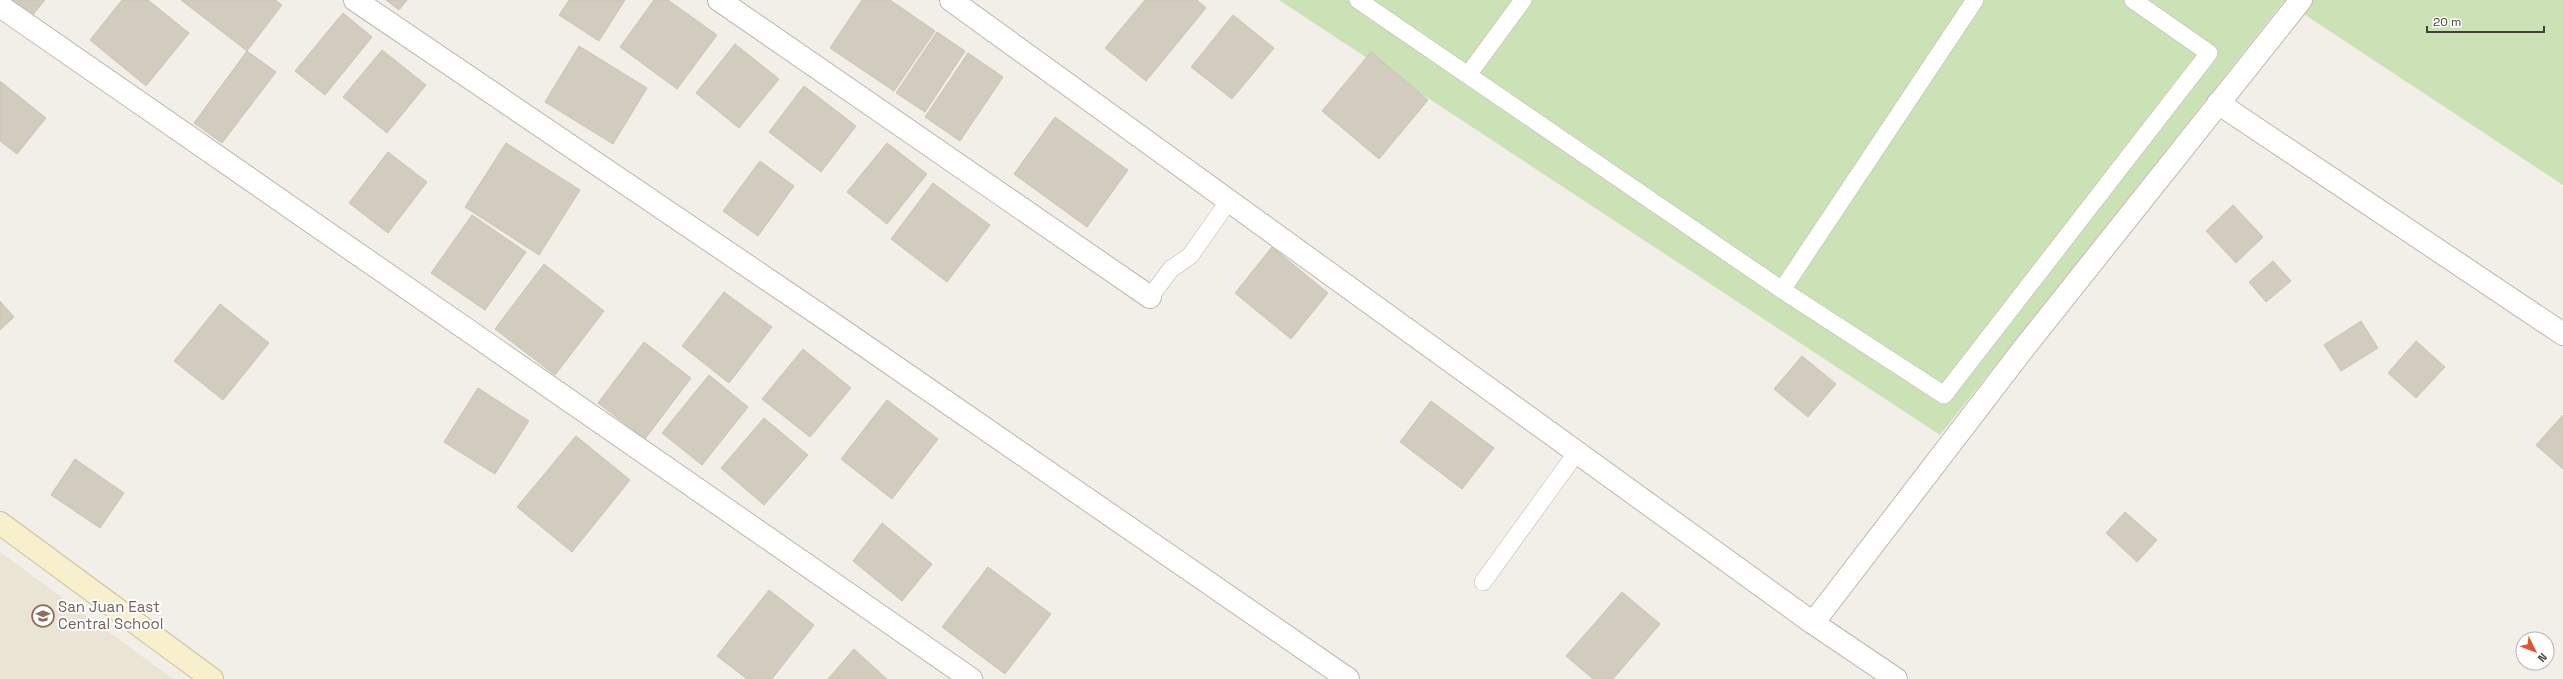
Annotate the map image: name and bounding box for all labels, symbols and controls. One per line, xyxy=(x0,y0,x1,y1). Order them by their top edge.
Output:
scale bar xyxy=(2427,8,2544,34)
text: 20 m xyxy=(2433,14,2461,30)
place label: San Juan East Central School xyxy=(58,597,164,633)
school or university icon: San Juan East Central School xyxy=(30,603,56,629)
north arrow xyxy=(2515,631,2555,671)
text: N xyxy=(2535,650,2550,665)

